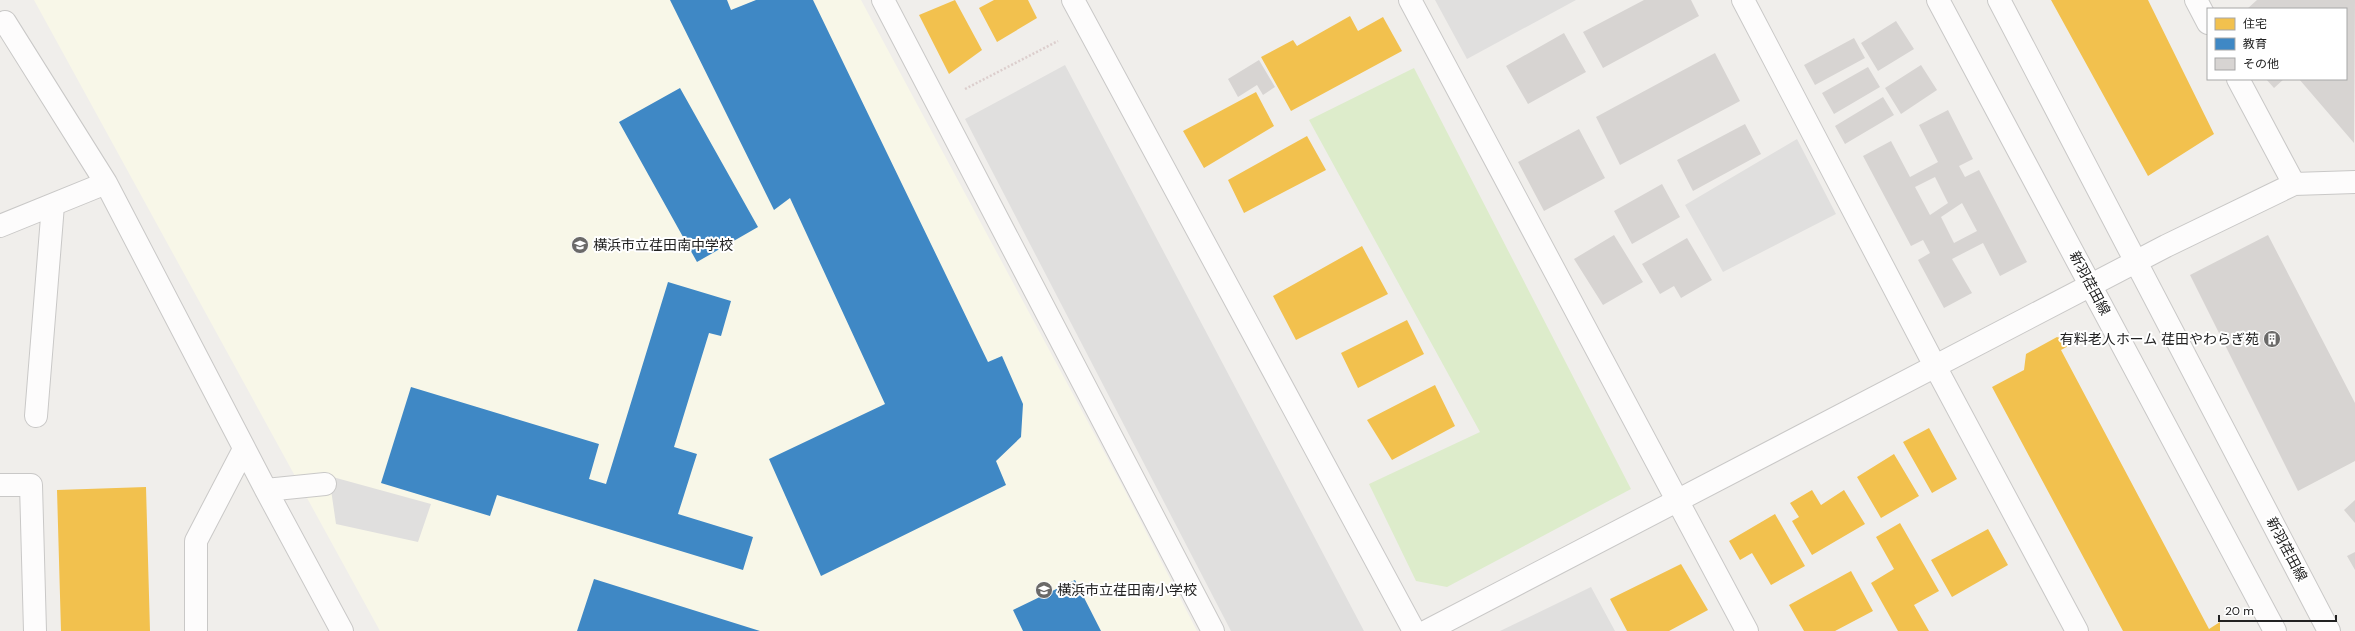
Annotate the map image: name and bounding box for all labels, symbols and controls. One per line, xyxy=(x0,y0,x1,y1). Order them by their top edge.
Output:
legend xyxy=(2207,8,2347,80)
text: 住宅 xyxy=(2243,16,2267,32)
text: 教育 xyxy=(2243,36,2267,52)
text: その他 xyxy=(2243,56,2279,72)
school or university icon: 横浜市立荏田南中学校 xyxy=(570,235,590,255)
place label: 横浜市立荏田南中学校 xyxy=(593,236,733,254)
street label: 新羽荏田線 xyxy=(2066,248,2114,318)
building icon: 有料老人ホーム 荏田やわらぎ苑 xyxy=(2262,329,2282,349)
place label: 有料老人ホーム 荏田やわらぎ苑 xyxy=(2060,330,2259,348)
street label: 新羽荏田線 xyxy=(2263,514,2311,584)
school or university icon: 横浜市立荏田南小学校 xyxy=(1034,580,1054,600)
place label: 横浜市立荏田南小学校 xyxy=(1057,581,1197,599)
scale bar xyxy=(2219,597,2336,623)
text: 20 m xyxy=(2225,603,2254,619)

